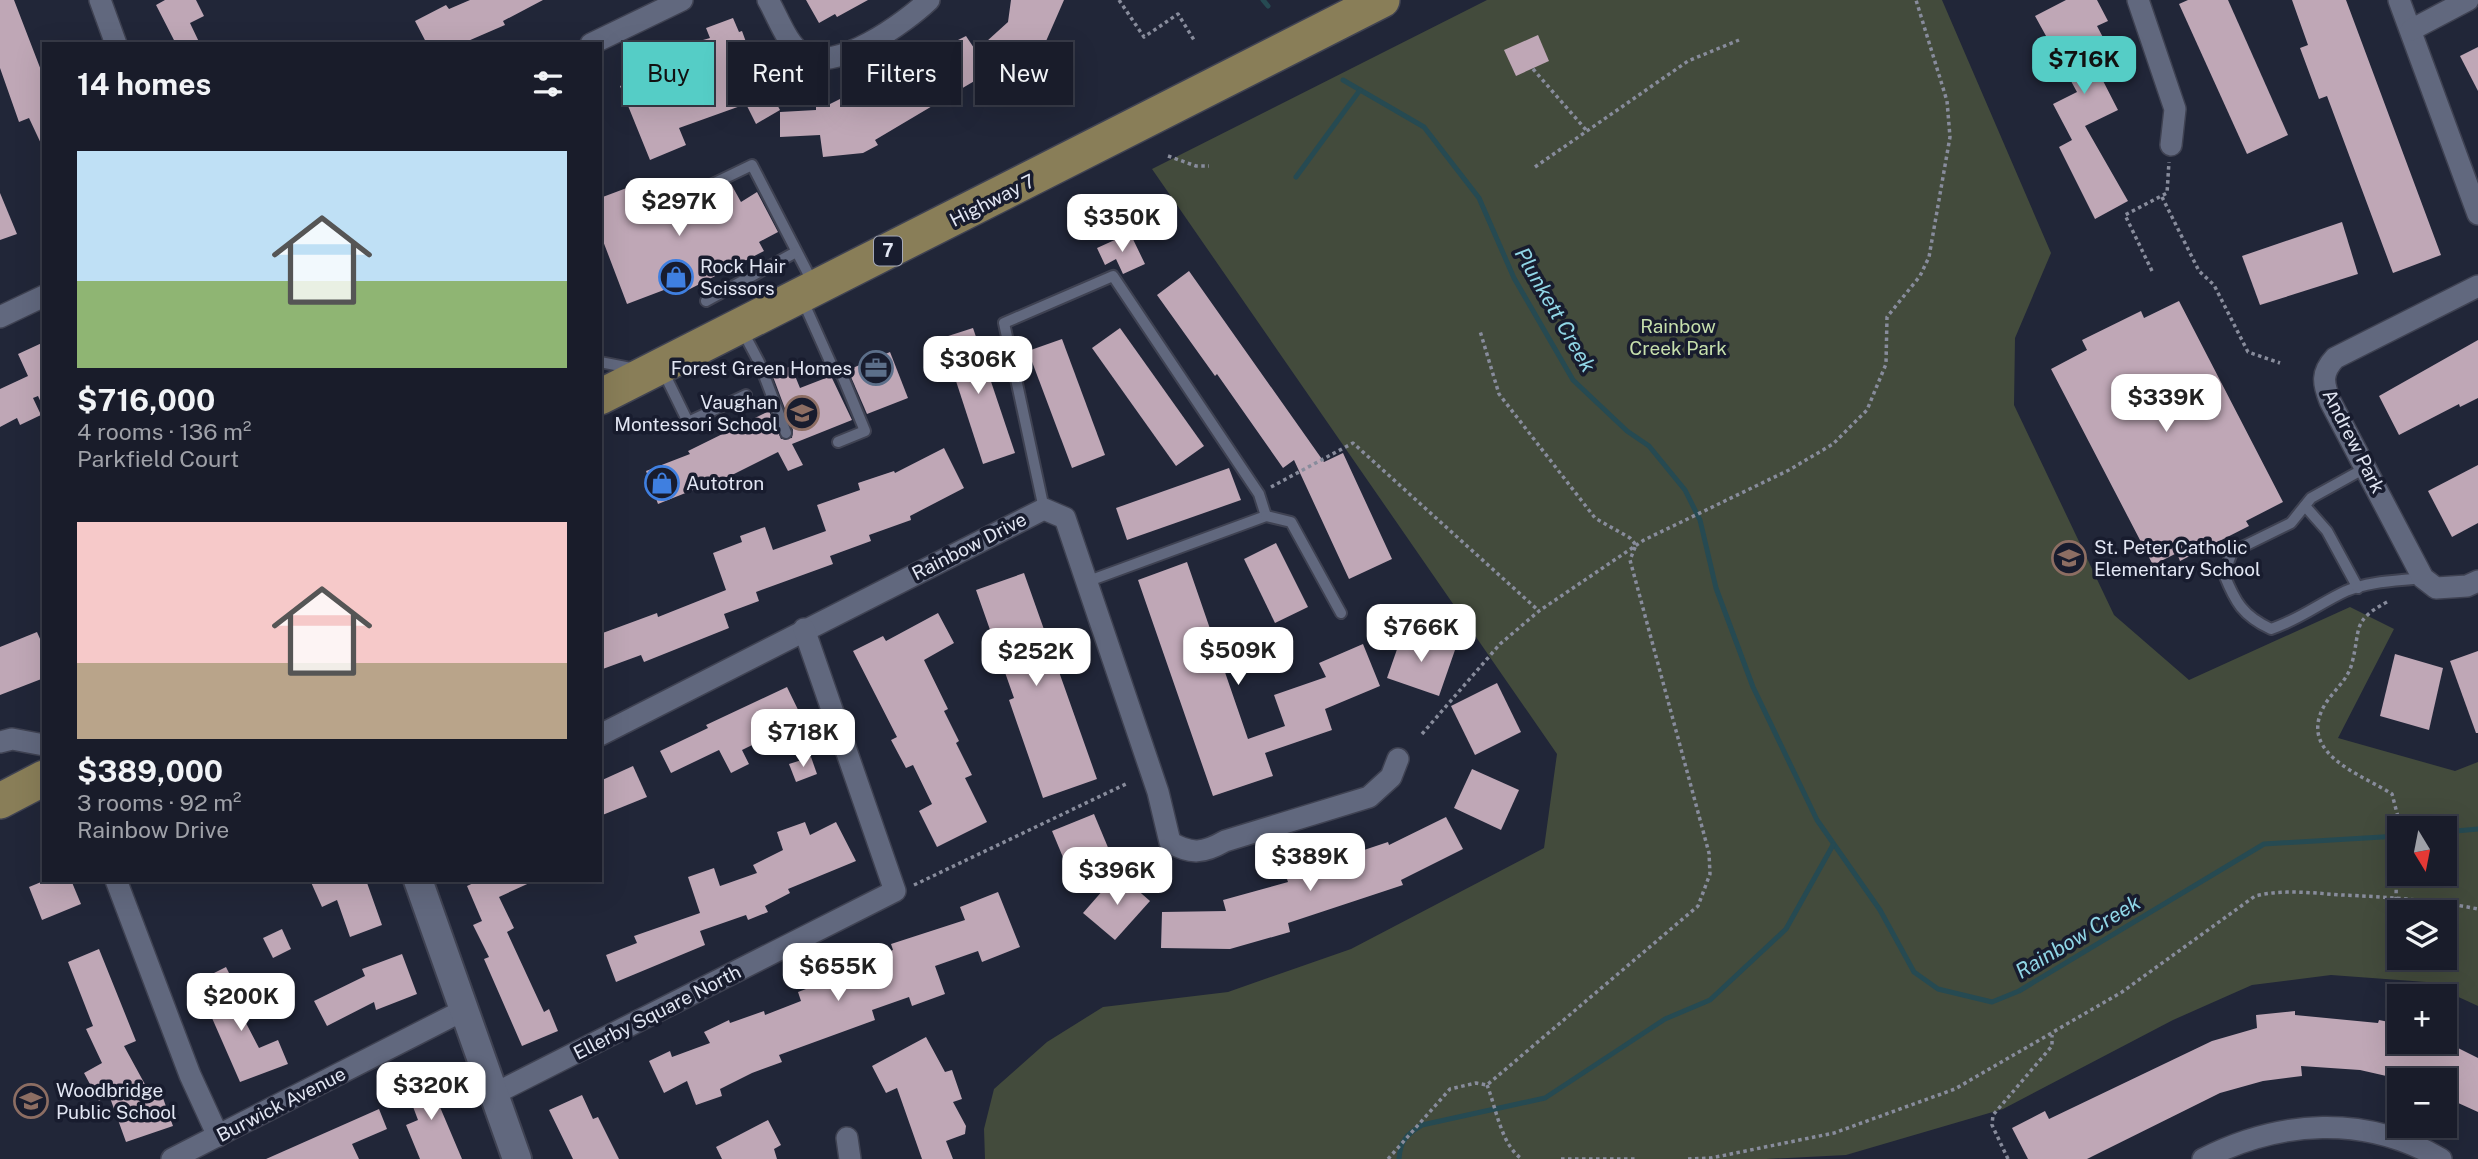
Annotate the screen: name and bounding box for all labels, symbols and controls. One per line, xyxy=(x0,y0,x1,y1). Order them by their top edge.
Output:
pin: $716K xyxy=(2035,36,2133,96)
chip: Buy xyxy=(623,42,714,105)
chip: Rent xyxy=(728,42,828,105)
chip: Filters xyxy=(842,42,961,105)
chip: New xyxy=(975,42,1073,105)
text: $716K xyxy=(2048,45,2120,72)
icon: filters xyxy=(529,65,567,103)
text: 14 homes xyxy=(77,66,211,102)
street label: Highway 7 xyxy=(946,169,1038,231)
pin: $297K xyxy=(630,178,728,238)
text: $297K xyxy=(641,187,717,214)
pin: $350K xyxy=(1073,194,1171,254)
icon: home xyxy=(259,197,385,323)
text: $350K xyxy=(1083,203,1161,230)
road number: 7 xyxy=(874,236,902,265)
water label: Plunkett Creek xyxy=(1510,243,1602,377)
place label: Rock Hair Scissors xyxy=(700,255,786,299)
shop icon: Rock Hair Scissors xyxy=(657,258,695,296)
park label: Rainbow Creek Park xyxy=(1629,315,1727,359)
pin: $306K xyxy=(929,336,1027,396)
text: $306K xyxy=(939,345,1017,372)
office icon: Forest Green Homes xyxy=(857,349,895,387)
place label: Forest Green Homes xyxy=(671,357,852,379)
pin: $339K xyxy=(2117,374,2215,434)
text: $716,000 xyxy=(77,382,215,418)
text: $339K xyxy=(2127,383,2205,410)
street label: Andrew Park xyxy=(2318,385,2390,497)
place label: Vaughan Montessori School xyxy=(614,391,778,435)
school or university icon: Vaughan Montessori School xyxy=(783,394,821,432)
text: 4 rooms · 136 m² xyxy=(77,418,251,445)
text: Parkfield Court xyxy=(77,445,239,472)
shop icon: Autotron xyxy=(643,464,681,502)
place label: Autotron xyxy=(686,472,764,494)
street label: Rainbow Drive xyxy=(908,508,1030,584)
place label: St. Peter Catholic Elementary School xyxy=(2094,536,2261,580)
school or university icon: St. Peter Catholic Elementary School xyxy=(2050,539,2088,577)
icon: home xyxy=(259,568,385,694)
pin: $766K xyxy=(1372,604,1470,664)
text: $766K xyxy=(1383,613,1459,640)
pin: $252K xyxy=(987,628,1085,688)
pin: $509K xyxy=(1189,628,1287,687)
text: $509K xyxy=(1199,636,1277,663)
text: $252K xyxy=(998,637,1074,664)
pin: $718K xyxy=(754,710,852,769)
text: $718K xyxy=(767,718,839,745)
text: $389,000 xyxy=(77,753,223,789)
text: 3 rooms · 92 m² xyxy=(77,789,242,816)
text: Rainbow Drive xyxy=(77,816,229,843)
north arrow xyxy=(2387,816,2457,886)
map controls xyxy=(2387,816,2457,1138)
pin: $389K xyxy=(1261,834,1359,893)
text: $389K xyxy=(1271,842,1349,869)
pin: $396K xyxy=(1068,848,1166,907)
text: $396K xyxy=(1078,856,1156,883)
water label: Rainbow Creek xyxy=(2011,889,2145,984)
button: layers xyxy=(2387,900,2457,970)
pin: $655K xyxy=(789,944,887,1003)
text: $655K xyxy=(799,952,877,979)
street label: Ellerby Square North xyxy=(570,960,744,1064)
pin: $200K xyxy=(192,974,290,1033)
text: $200K xyxy=(203,982,279,1009)
button: + xyxy=(2387,984,2457,1054)
street label: Burwick Avenue xyxy=(213,1062,349,1146)
pin: $320K xyxy=(382,1062,480,1122)
button: − xyxy=(2387,1068,2457,1138)
text: $320K xyxy=(393,1071,469,1098)
place label: Woodbridge Public School xyxy=(56,1079,177,1123)
school or university icon: Woodbridge Public School xyxy=(12,1082,50,1120)

